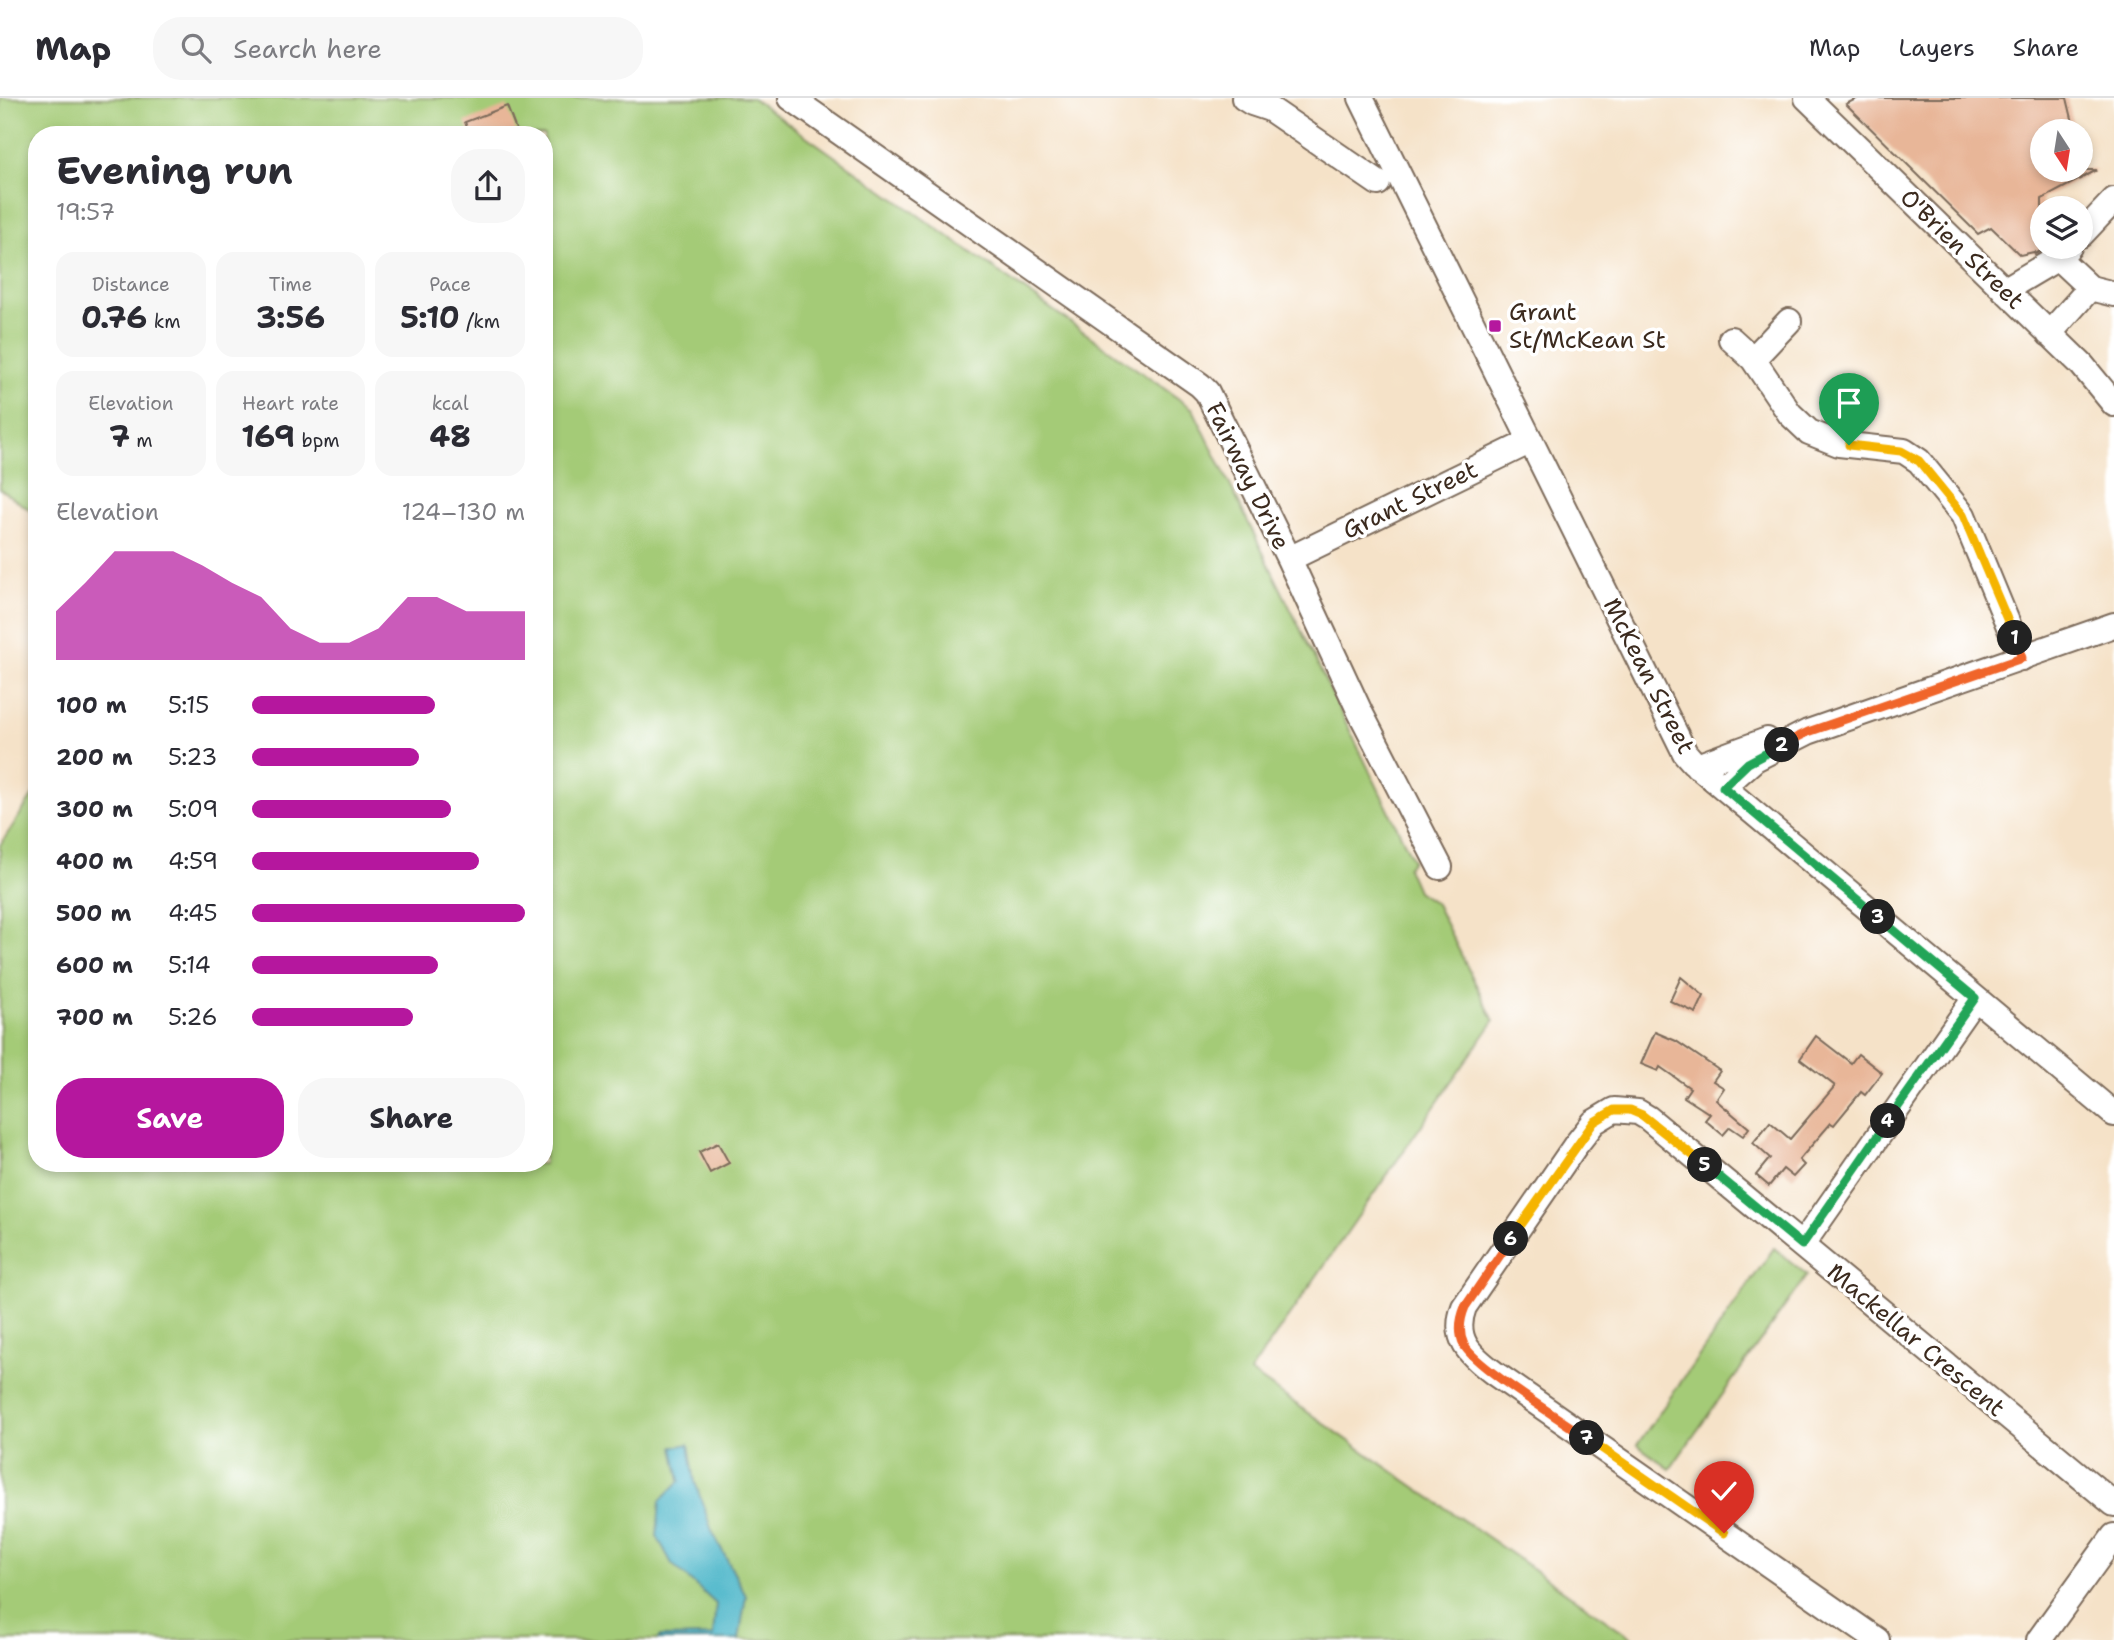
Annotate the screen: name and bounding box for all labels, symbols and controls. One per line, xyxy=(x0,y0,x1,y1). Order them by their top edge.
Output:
search box xyxy=(153,17,643,80)
text: Map xyxy=(35,26,111,71)
icon: search xyxy=(177,29,215,67)
text: Search here xyxy=(233,31,382,66)
text: Map xyxy=(1809,32,1860,64)
text: Layers xyxy=(1898,32,1975,64)
text: Share xyxy=(2013,32,2079,64)
north arrow xyxy=(2030,119,2093,182)
map controls xyxy=(2030,119,2093,259)
text: Evening run xyxy=(56,145,293,196)
button: share xyxy=(451,149,525,223)
street label: O'Brien Street xyxy=(1893,182,2031,316)
button: layers xyxy=(2030,196,2093,259)
text: 19:57 xyxy=(56,197,115,227)
text: Distance xyxy=(92,272,170,297)
text: Time xyxy=(269,272,312,297)
text: Pace xyxy=(429,272,471,297)
place label: Grant St/McKean St xyxy=(1509,296,1666,356)
text: 0.76 xyxy=(81,297,147,338)
text: 3:56 xyxy=(256,297,325,338)
text: 5:10 xyxy=(400,297,460,338)
text: km xyxy=(147,309,181,334)
text: /km xyxy=(460,309,500,334)
marker: Grant St/McKean St xyxy=(1487,318,1503,334)
pin xyxy=(1819,373,1879,445)
icon: arrive xyxy=(1830,384,1868,422)
text: Elevation xyxy=(88,391,173,416)
text: Heart rate xyxy=(242,391,339,416)
text: kcal xyxy=(432,391,469,416)
street label: Fairway Drive xyxy=(1198,397,1298,555)
text: 7 xyxy=(109,416,130,457)
text: 169 xyxy=(241,416,295,457)
text: 48 xyxy=(429,416,471,457)
text: m xyxy=(130,428,153,453)
text: bpm xyxy=(295,428,340,453)
street label: Grant Street xyxy=(1337,453,1483,547)
text: Elevation xyxy=(56,497,159,527)
text: 124–130 m xyxy=(402,497,525,527)
street label: McKean Street xyxy=(1596,593,1702,759)
pin: 1 xyxy=(1997,620,2032,656)
text: 1 xyxy=(2010,625,2019,650)
text: 100 m xyxy=(56,690,127,720)
text: 5:15 xyxy=(168,690,209,720)
pin: 2 xyxy=(1764,728,1800,762)
text: 2 xyxy=(1775,732,1788,757)
text: 200 m xyxy=(56,742,133,772)
text: 5:23 xyxy=(168,742,217,772)
text: 300 m xyxy=(56,794,133,824)
text: 5:09 xyxy=(168,794,218,824)
text: 400 m xyxy=(56,846,133,876)
text: 4:59 xyxy=(168,846,218,876)
text: 500 m xyxy=(56,898,131,928)
text: 4:45 xyxy=(168,898,218,928)
pin: 3 xyxy=(1860,900,1896,934)
text: 3 xyxy=(1871,904,1884,929)
text: 600 m xyxy=(56,950,133,980)
text: 5:14 xyxy=(168,950,211,980)
text: 700 m xyxy=(56,1002,133,1032)
text: 5:26 xyxy=(168,1002,218,1032)
button: Save xyxy=(56,1078,284,1158)
button: Share xyxy=(298,1078,525,1158)
pin: 4 xyxy=(1870,1104,1906,1138)
text: 4 xyxy=(1881,1108,1894,1133)
pin: 5 xyxy=(1688,1148,1722,1182)
text: 5 xyxy=(1699,1152,1710,1177)
pin: 6 xyxy=(1494,1222,1528,1256)
text: 6 xyxy=(1504,1226,1517,1251)
street label: Mackellar Crescent xyxy=(1820,1256,2012,1424)
pin: 7 xyxy=(1570,1420,1604,1456)
text: 7 xyxy=(1580,1425,1593,1450)
pin xyxy=(1694,1461,1754,1533)
icon: check xyxy=(1705,1472,1743,1510)

